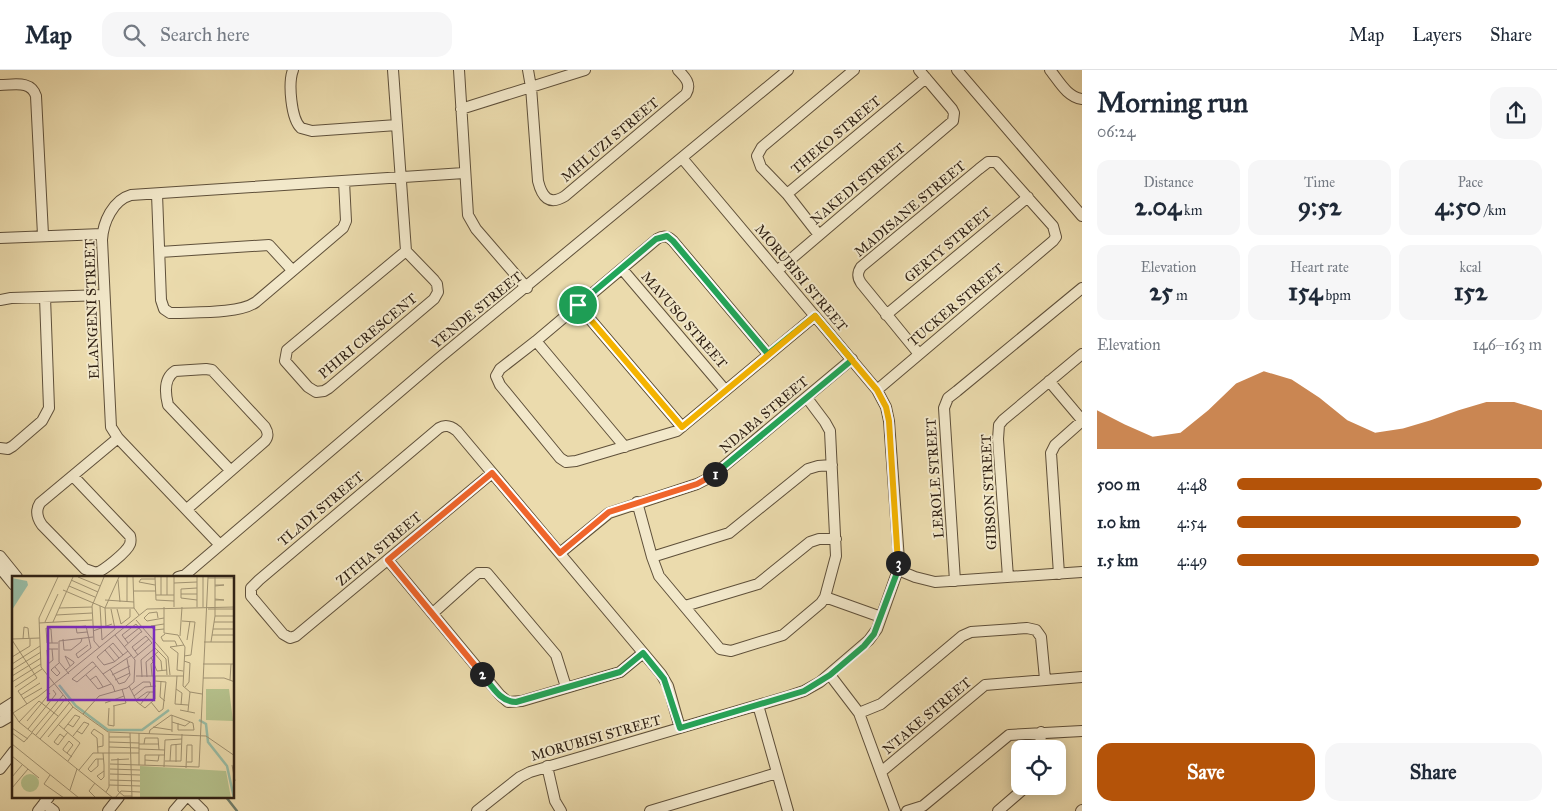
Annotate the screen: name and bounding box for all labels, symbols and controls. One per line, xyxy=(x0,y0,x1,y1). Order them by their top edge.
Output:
search box xyxy=(102,12,452,57)
text: Map xyxy=(25,20,72,50)
icon: search xyxy=(120,21,148,49)
text: Search here xyxy=(160,23,250,46)
text: Map xyxy=(1349,24,1384,46)
text: Layers xyxy=(1412,24,1462,46)
text: Share xyxy=(1490,24,1532,46)
text: Morning run xyxy=(1097,85,1248,120)
button: share xyxy=(1490,87,1542,139)
street label: THEKO STREET xyxy=(788,92,885,178)
street label: MHLUZI STREET xyxy=(558,94,663,186)
text: 06:24 xyxy=(1097,122,1135,141)
street label: NAKEDI STREET xyxy=(807,139,909,229)
street label: MADISANE STREET xyxy=(851,157,969,261)
text: Distance xyxy=(1143,174,1194,191)
text: Time xyxy=(1304,174,1335,191)
text: Pace xyxy=(1458,174,1483,191)
text: 2.04 xyxy=(1135,191,1181,222)
text: 9:52 xyxy=(1298,191,1341,222)
text: 4:50 xyxy=(1435,191,1481,222)
text: km xyxy=(1181,202,1202,219)
text: /km xyxy=(1481,202,1506,219)
street label: GERTY STREET xyxy=(901,203,995,286)
street label: MORUBISI STREET xyxy=(751,221,851,335)
street label: ELANGENI STREET xyxy=(81,238,103,379)
text: Elevation xyxy=(1141,259,1196,276)
text: Heart rate xyxy=(1290,259,1349,276)
text: kcal xyxy=(1459,259,1482,276)
street label: TUCKER STREET xyxy=(905,260,1008,350)
street label: YENDE STREET xyxy=(428,268,526,352)
street label: MAVUSO STREET xyxy=(637,268,731,372)
text: 25 xyxy=(1149,276,1173,307)
text: 154 xyxy=(1288,276,1323,307)
text: 152 xyxy=(1454,276,1487,307)
pin xyxy=(557,284,599,326)
text: m xyxy=(1173,287,1188,304)
text: bpm xyxy=(1323,287,1351,304)
street label: PHIRI CRESCENT xyxy=(315,290,421,382)
icon: arrive xyxy=(564,291,592,319)
text: Elevation xyxy=(1097,335,1161,354)
text: 146–163 m xyxy=(1472,335,1542,354)
street label: NDABA STREET xyxy=(716,373,812,457)
street label: LEROLE STREET xyxy=(922,417,948,539)
street label: GIBSON STREET xyxy=(977,433,1001,550)
pin: 1 xyxy=(702,462,728,486)
text: 1 xyxy=(713,466,718,483)
street label: TLADI STREET xyxy=(275,468,368,550)
text: 500 m xyxy=(1097,475,1140,494)
text: 4:48 xyxy=(1177,475,1207,494)
street label: ZITHA STREET xyxy=(333,508,425,590)
text: 1.0 km xyxy=(1097,513,1140,532)
text: 4:54 xyxy=(1177,513,1206,532)
pin: 3 xyxy=(886,550,910,576)
text: 1.5 km xyxy=(1097,551,1138,570)
text: 4:49 xyxy=(1177,551,1207,570)
text: 3 xyxy=(896,555,901,572)
inset map xyxy=(12,576,235,798)
pin: 2 xyxy=(470,662,494,686)
text: 2 xyxy=(479,666,486,683)
street label: NTAKE STREET xyxy=(879,674,975,758)
street label: MORUBISI STREET xyxy=(529,711,663,765)
map controls xyxy=(1011,740,1066,795)
button: locate xyxy=(1011,740,1066,795)
button: Save xyxy=(1097,743,1315,801)
button: Share xyxy=(1325,743,1542,801)

